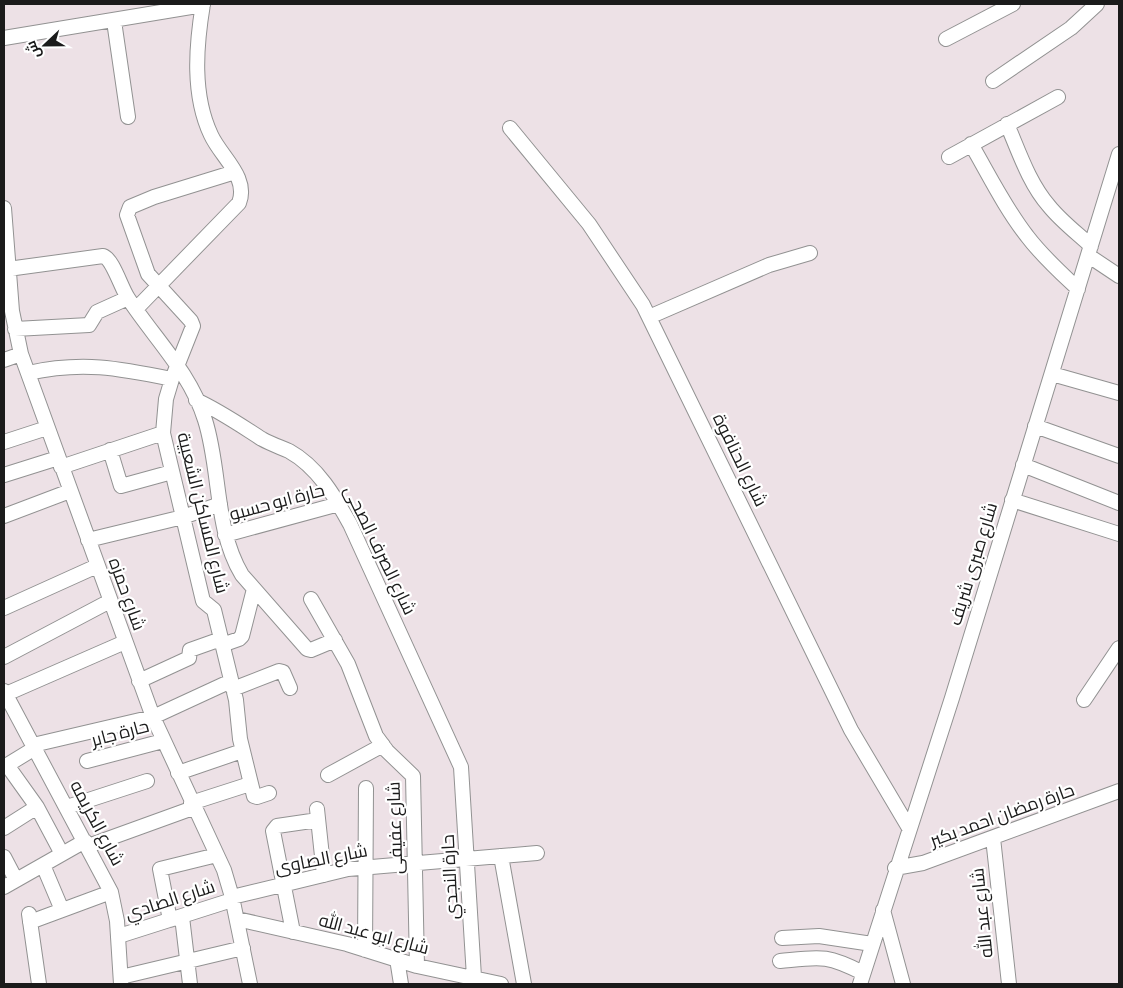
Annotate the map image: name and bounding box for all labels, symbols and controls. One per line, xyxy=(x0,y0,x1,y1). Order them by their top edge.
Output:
north arrow xyxy=(20,20,70,70)
text: ش xyxy=(22,38,45,61)
street label: شارع الحنافوة xyxy=(707,411,770,511)
street label: شارع المساكن الشعبية xyxy=(171,431,232,596)
street label: حارة ابو حسبو xyxy=(228,482,327,525)
street label: شارع الصرف الصحى xyxy=(338,483,419,619)
street label: شارع صبرى شريف xyxy=(946,500,1003,629)
street label: شارع حمزه xyxy=(103,555,148,634)
street label: حارة جابر xyxy=(88,718,151,752)
street label: شارع الكريمه xyxy=(64,777,127,870)
street label: شارع عفيفى xyxy=(384,781,409,875)
street label: حارة رمضان احمد بكير xyxy=(927,781,1077,852)
street label: حارة النجدي xyxy=(440,834,466,920)
street label: شارع الصاوى xyxy=(273,841,370,880)
street label: شارع عبد الله xyxy=(965,867,999,959)
street label: شارع الصادي xyxy=(123,877,219,928)
street label: شارع ابو عبد الله xyxy=(316,908,432,960)

